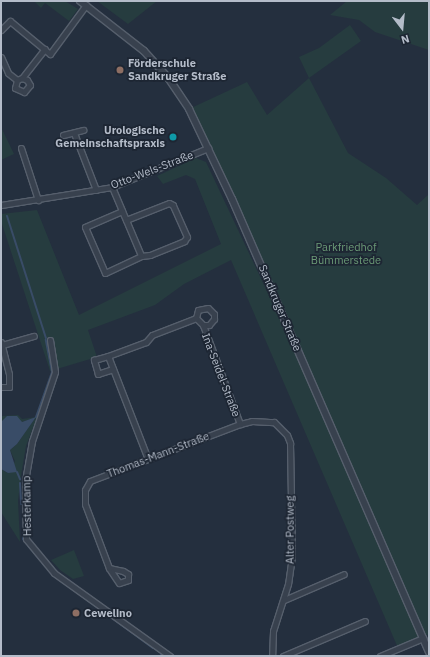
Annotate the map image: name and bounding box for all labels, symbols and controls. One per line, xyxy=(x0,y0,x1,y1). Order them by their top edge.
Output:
north arrow xyxy=(382,8,422,48)
text: N xyxy=(400,32,411,47)
place label: Förderschule Sandkruger Straße xyxy=(128,57,226,83)
marker: Förderschule Sandkruger Straße xyxy=(115,65,125,75)
place label: Urologische Gemeinschaftspraxis xyxy=(55,124,165,150)
marker: Urologische Gemeinschaftspraxis xyxy=(168,132,178,142)
street label: Otto-Wels-Straße xyxy=(109,148,195,192)
park label: Parkfriedhof Bümmerstede xyxy=(311,241,381,267)
street label: Sandkruger Straße xyxy=(256,263,304,353)
street label: Ina-Seidel-Straße xyxy=(199,331,243,419)
street label: Thomas-Mann-Straße xyxy=(105,429,211,481)
street label: Hesterkamp xyxy=(20,476,34,536)
street label: Alter Postweg xyxy=(283,496,297,564)
place label: Cewelino xyxy=(84,606,132,620)
marker: Cewelino xyxy=(71,608,81,618)

